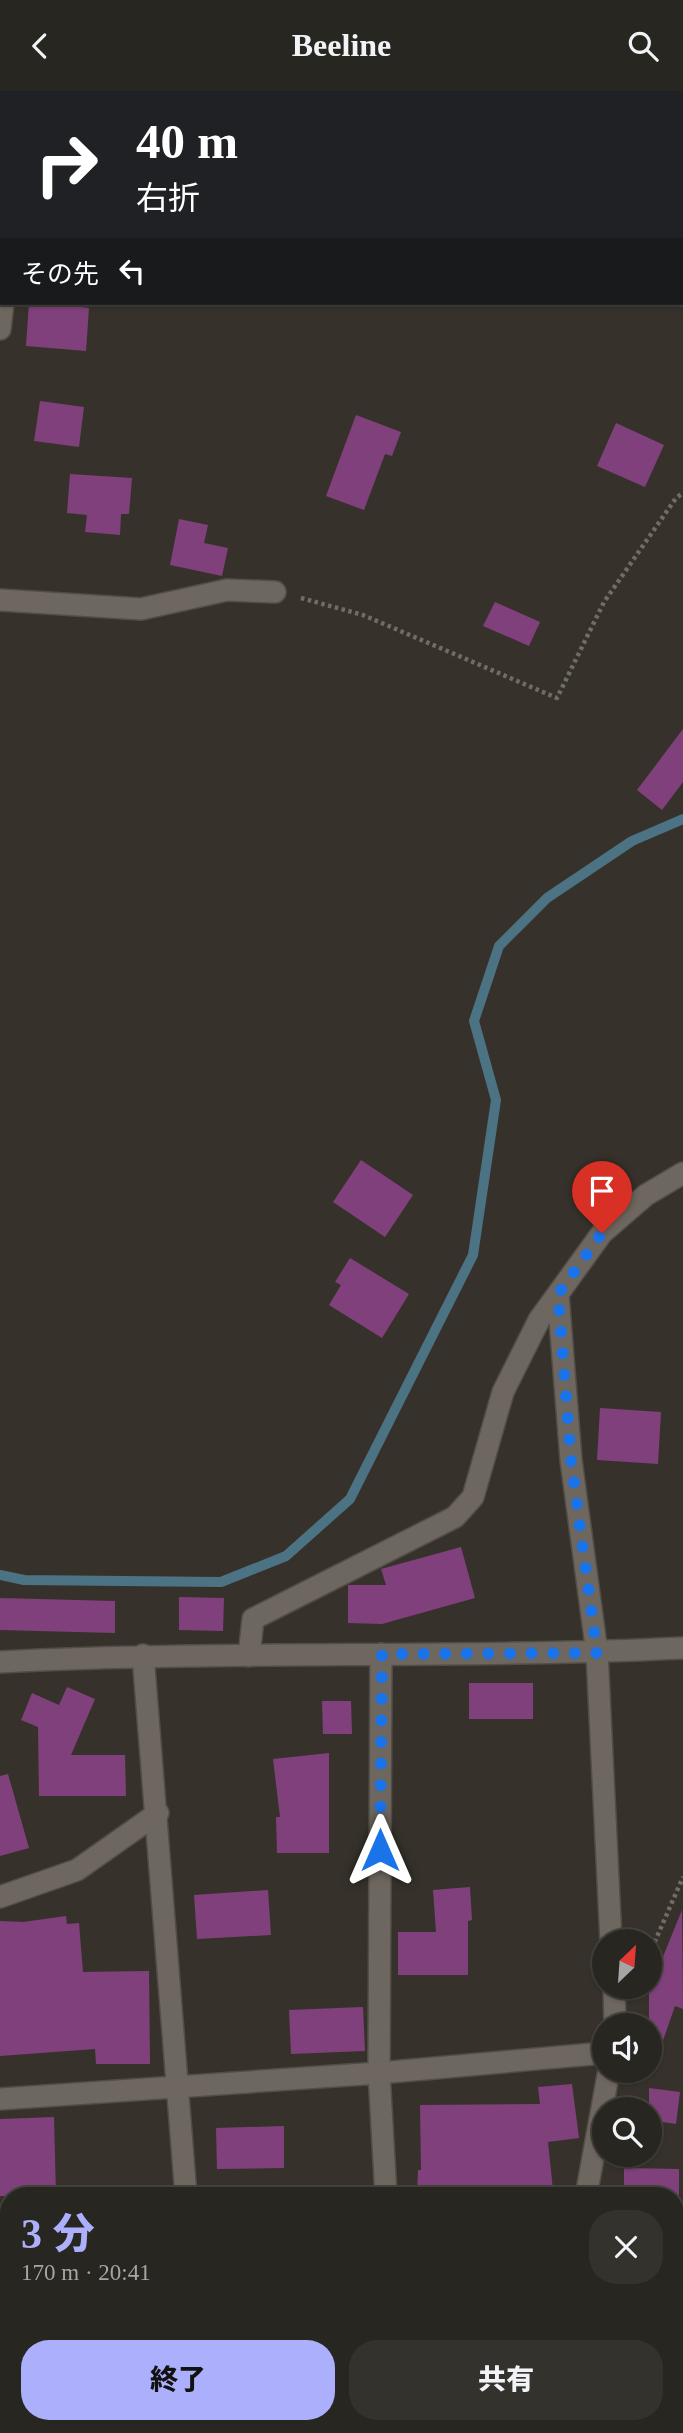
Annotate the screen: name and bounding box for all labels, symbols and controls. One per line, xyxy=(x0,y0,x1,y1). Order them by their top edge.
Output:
icon: back xyxy=(21,27,59,65)
text: Beeline xyxy=(292,27,391,63)
icon: search xyxy=(624,27,662,65)
text: 40 m xyxy=(136,114,238,169)
icon: right xyxy=(21,119,112,210)
text: 右折 xyxy=(136,180,200,216)
icon: left xyxy=(113,252,151,290)
text: その先 xyxy=(21,260,99,289)
pin xyxy=(572,1161,632,1233)
icon: arrive xyxy=(583,1172,621,1210)
position arrow xyxy=(343,1813,417,1887)
north arrow xyxy=(592,1929,662,1999)
map controls xyxy=(592,1929,662,2167)
button: sound xyxy=(592,2013,662,2083)
button: search xyxy=(592,2097,662,2167)
button: close xyxy=(589,2210,663,2284)
text: 3 分 xyxy=(21,2211,95,2257)
text: 170 m · 20:41 xyxy=(21,2260,151,2285)
button: 終了 xyxy=(21,2340,335,2420)
button: 共有 xyxy=(349,2340,663,2420)

